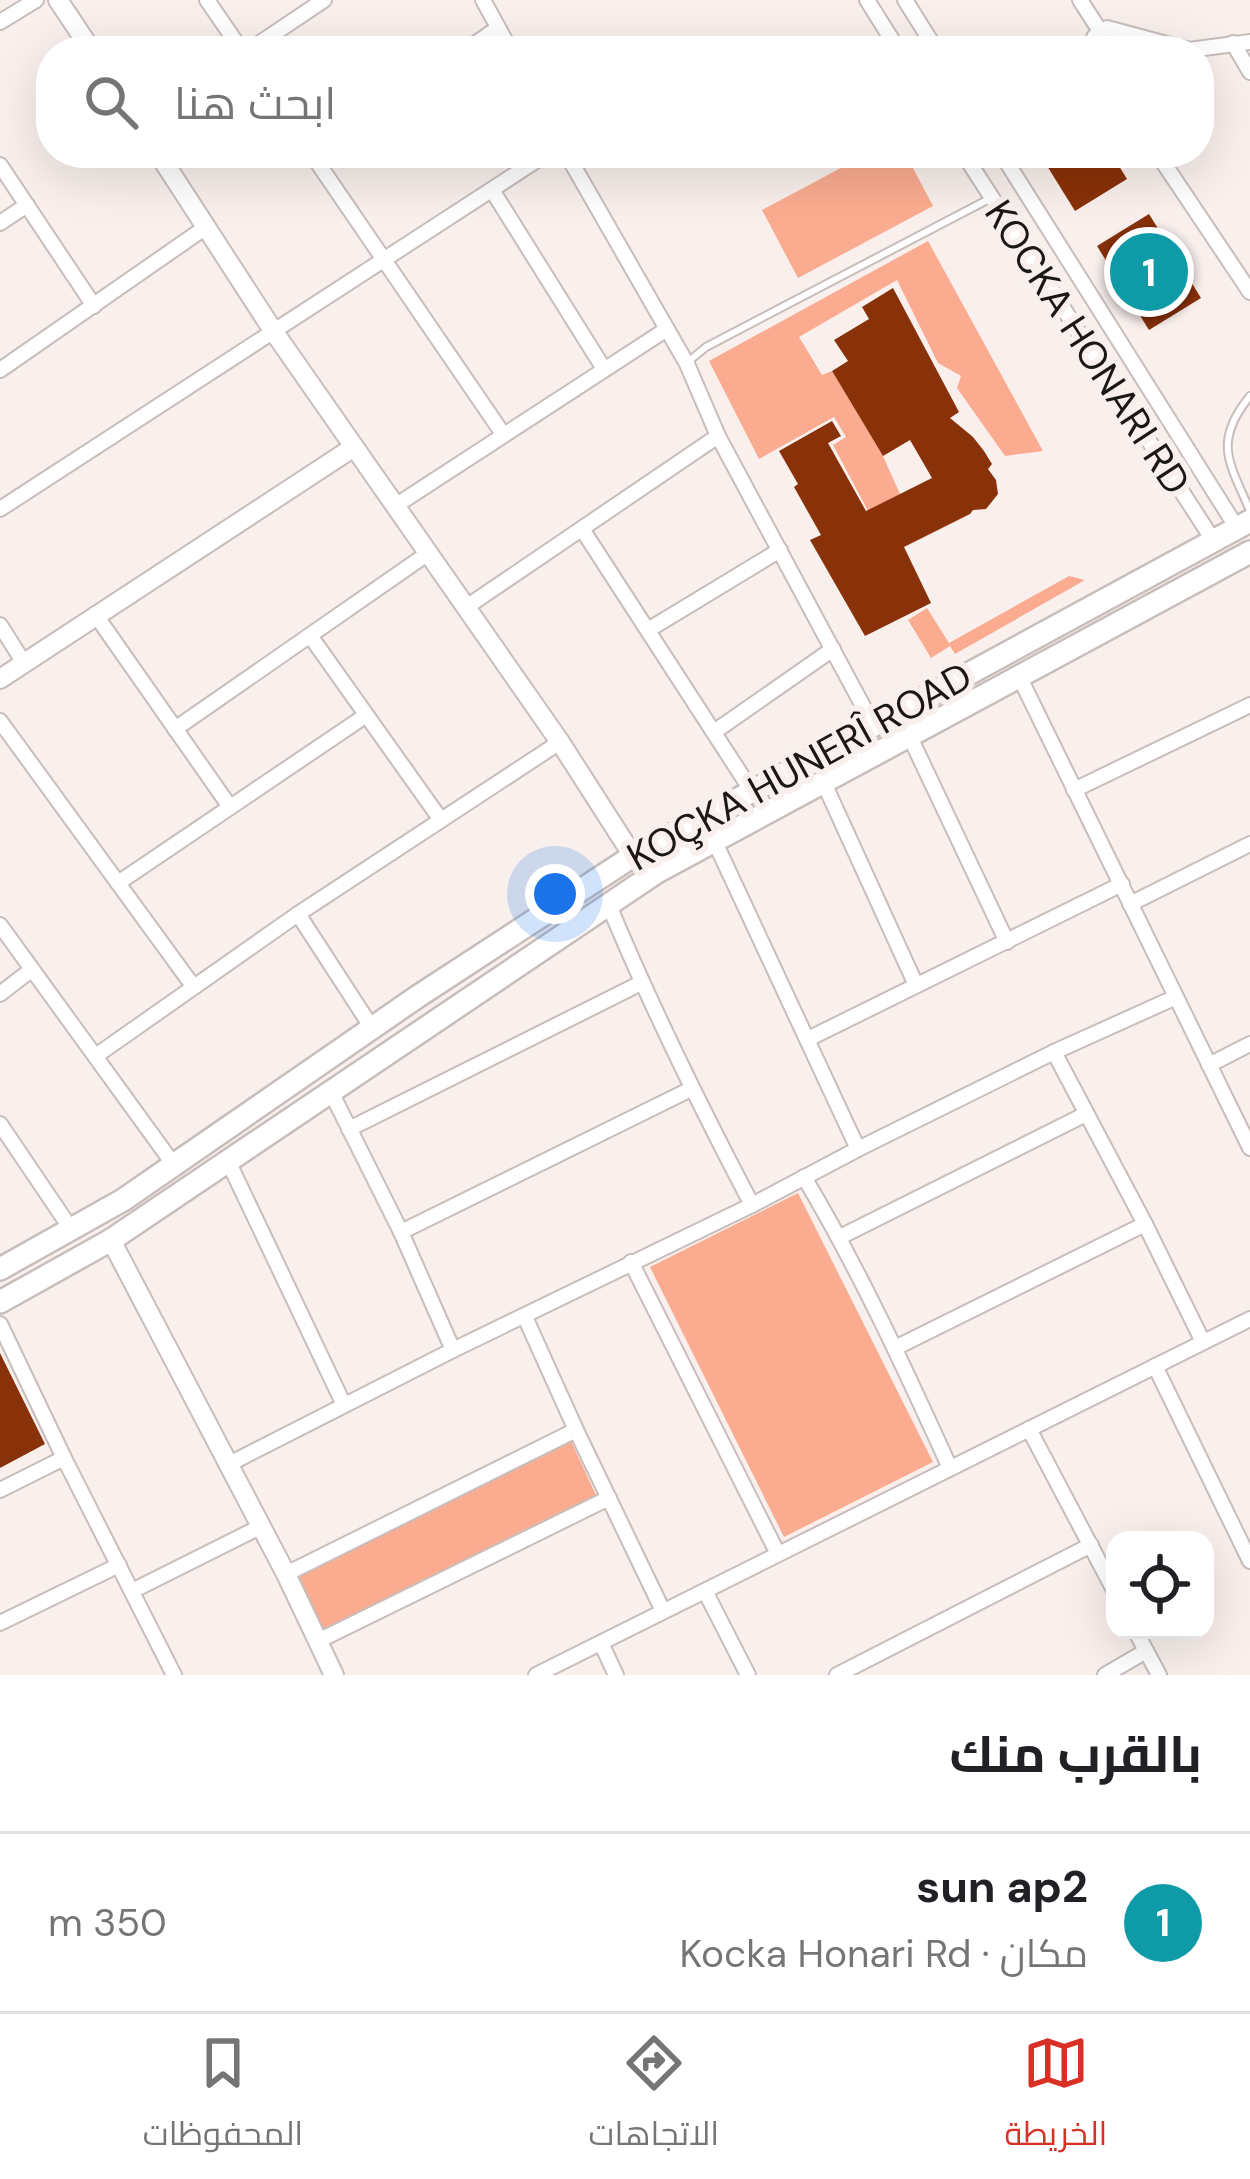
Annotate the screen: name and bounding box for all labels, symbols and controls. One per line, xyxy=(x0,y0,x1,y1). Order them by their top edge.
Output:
search box xyxy=(36,36,1214,168)
icon: search xyxy=(78,69,144,135)
text: ابحث هنا xyxy=(174,74,336,133)
street label: KOCKA HONARI RD xyxy=(973,191,1202,504)
pin: 1 xyxy=(1110,227,1188,317)
street label: KOÇKA HUNERÎ ROAD xyxy=(618,651,981,882)
your location xyxy=(525,864,585,924)
map controls xyxy=(1106,1531,1214,1639)
button: locate xyxy=(1106,1531,1214,1639)
text: بالقرب منك xyxy=(949,1721,1202,1788)
text: sun ap2 xyxy=(916,1857,1088,1916)
text: 350 m xyxy=(48,1897,167,1948)
text: 1 xyxy=(1156,1897,1170,1948)
text: مكان · Kocka Honari Rd xyxy=(679,1928,1088,1979)
tab: المحفوظات xyxy=(143,2030,303,2164)
tab: الاتجاهات xyxy=(589,2030,719,2164)
tab: الخريطة xyxy=(1004,2030,1107,2164)

